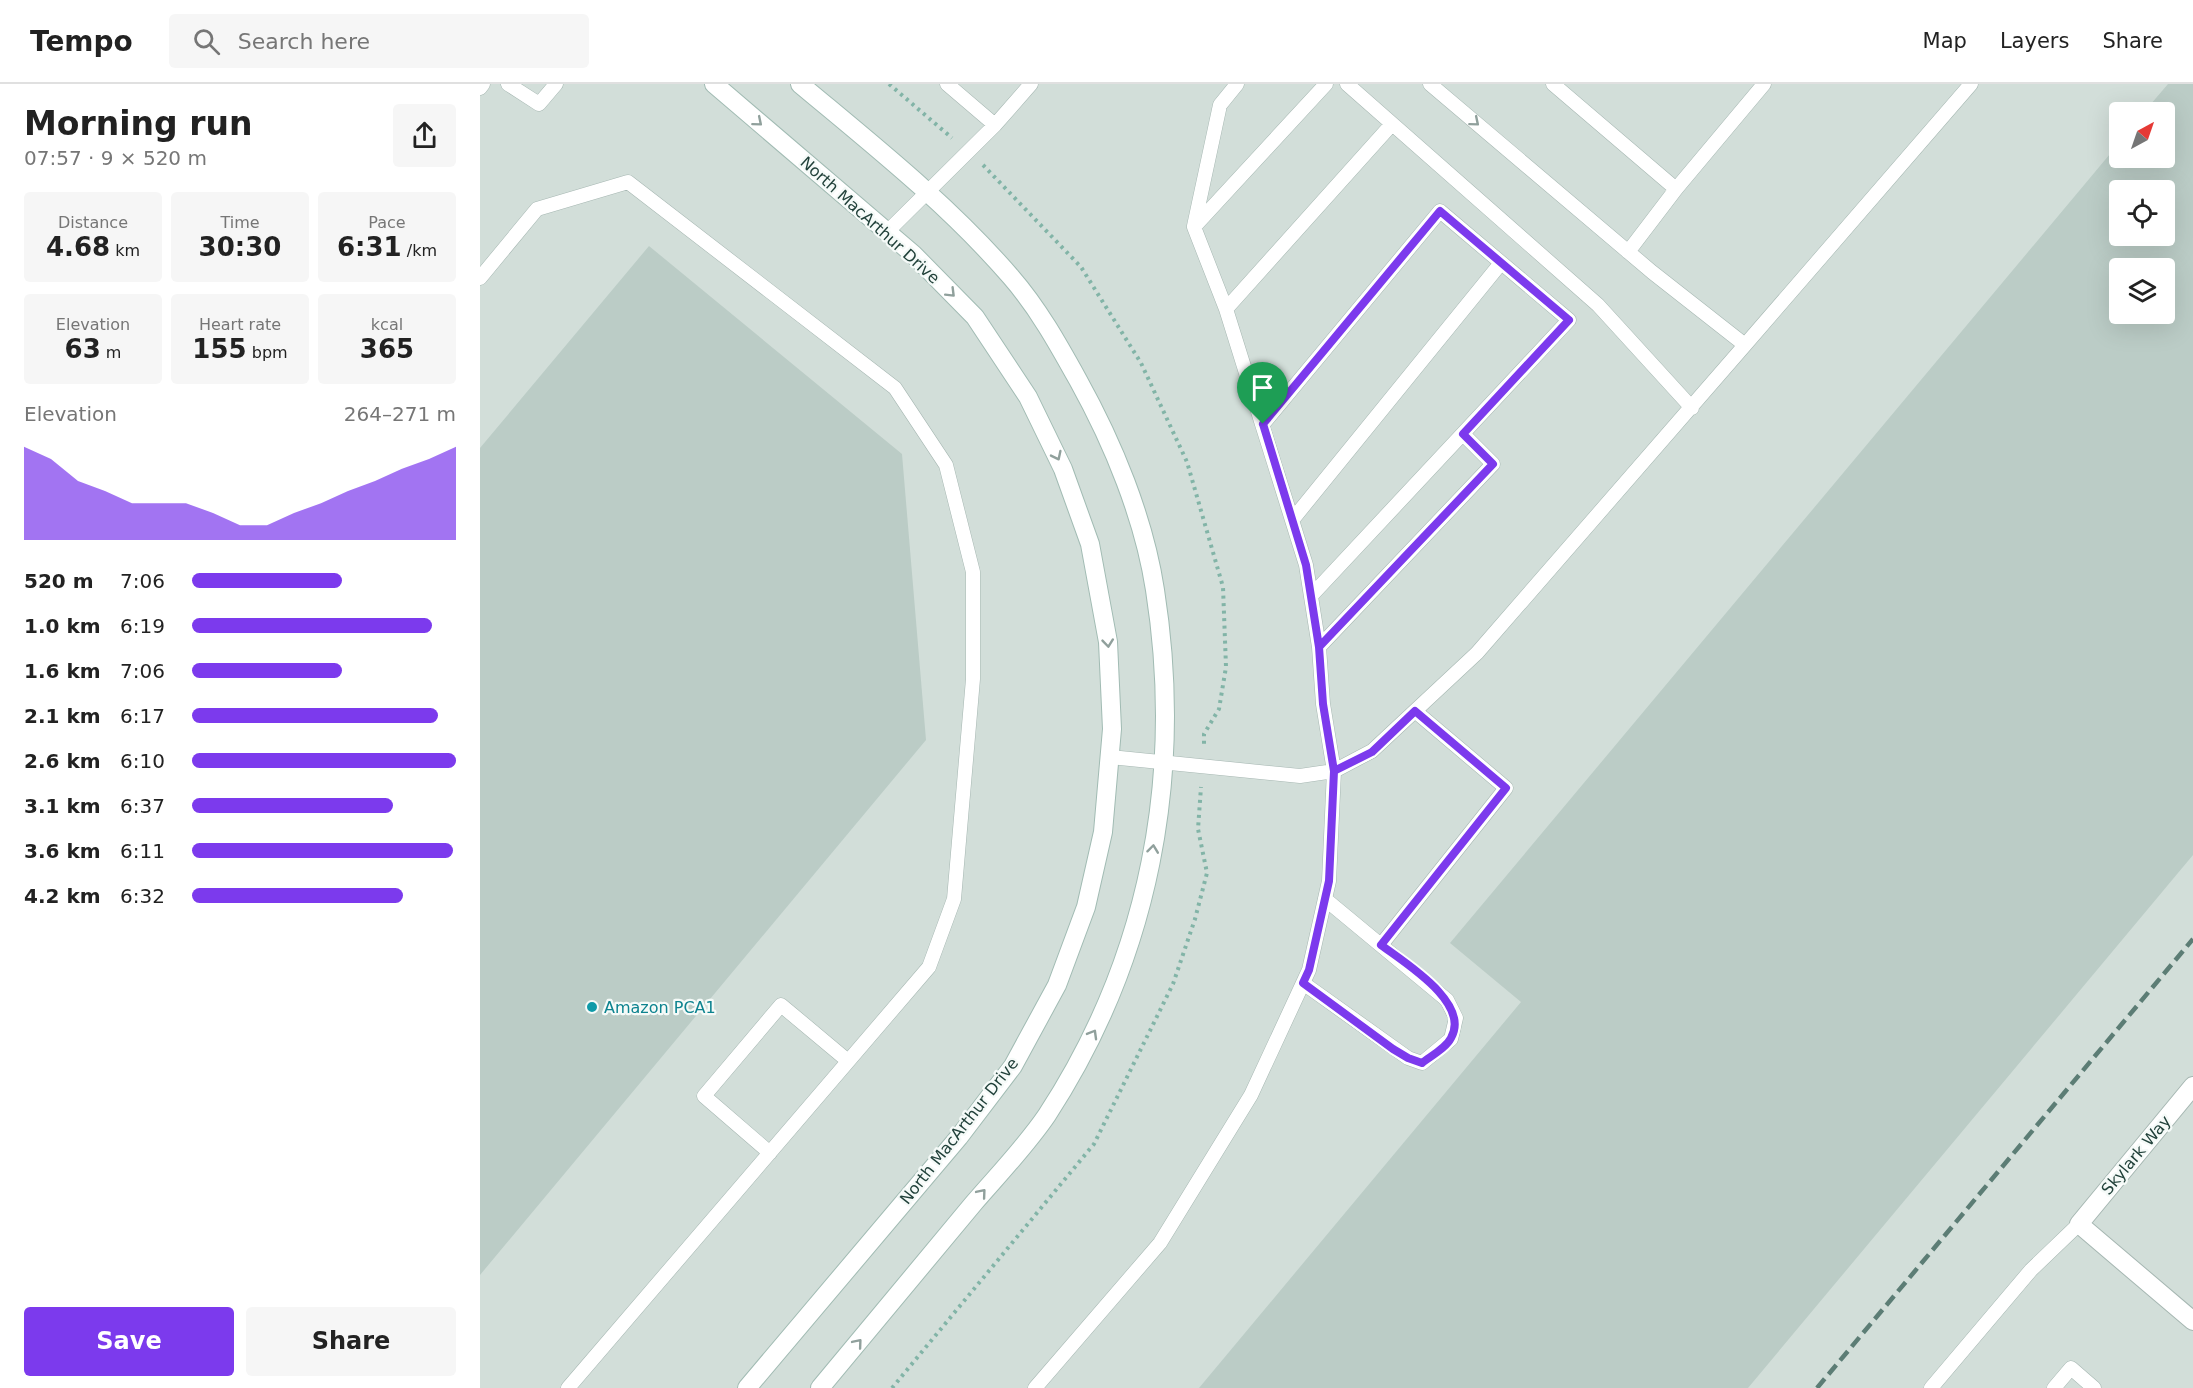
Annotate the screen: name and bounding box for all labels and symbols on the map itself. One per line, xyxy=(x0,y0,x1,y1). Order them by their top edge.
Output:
north arrow xyxy=(2109,102,2175,168)
one-way arrow xyxy=(751,115,762,126)
one-way arrow xyxy=(1468,115,1479,126)
street label: North MacArthur Drive xyxy=(797,153,943,287)
one-way arrow xyxy=(944,287,955,297)
pin xyxy=(1237,362,1288,424)
one-way arrow xyxy=(1049,449,1061,460)
one-way arrow xyxy=(1101,638,1114,648)
one-way arrow xyxy=(1147,845,1159,854)
place label: Amazon PCA1 xyxy=(604,998,716,1017)
marker: Amazon PCA1 xyxy=(585,1000,599,1014)
one-way arrow xyxy=(1086,1030,1097,1040)
street label: North MacArthur Drive xyxy=(896,1054,1022,1208)
street label: Skylark Way xyxy=(2097,1112,2175,1198)
one-way arrow xyxy=(975,1189,986,1200)
one-way arrow xyxy=(850,1339,861,1350)

